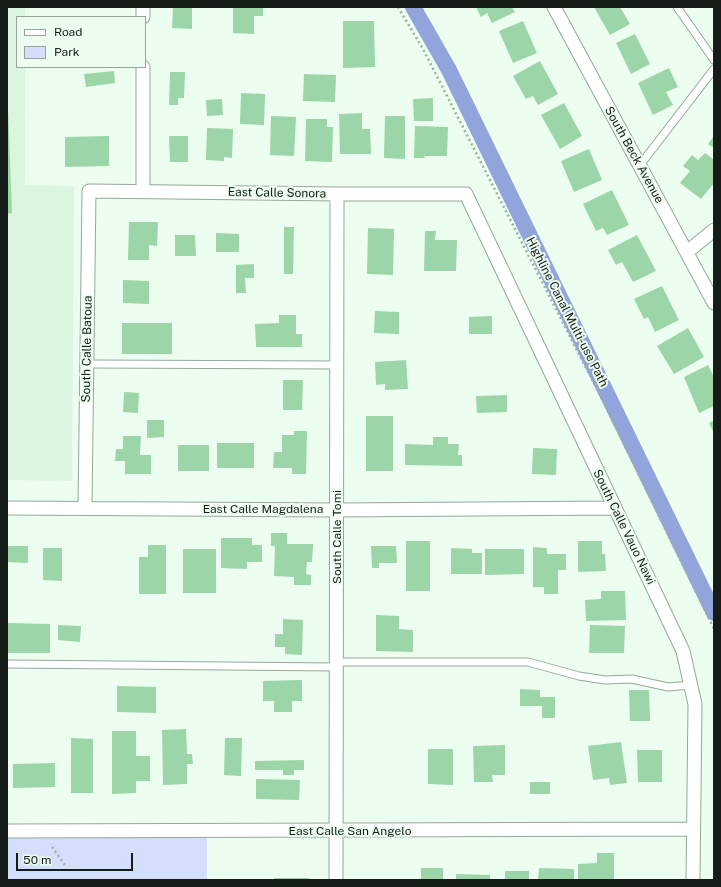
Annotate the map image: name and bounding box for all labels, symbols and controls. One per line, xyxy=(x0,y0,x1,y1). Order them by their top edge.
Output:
legend xyxy=(16,16,146,68)
text: Road xyxy=(54,25,82,39)
text: Park xyxy=(54,45,80,59)
street label: South Beck Avenue xyxy=(601,104,667,206)
street label: East Calle Sonora xyxy=(228,185,326,201)
street label: Highline Canal Multi-use Path xyxy=(523,235,611,389)
street label: South Calle Batoua xyxy=(79,295,95,403)
street label: South Calle Vauo Nawi xyxy=(590,467,658,587)
street label: South Calle Tomi xyxy=(330,490,344,584)
street label: East Calle Magdalena xyxy=(203,502,323,516)
street label: East Calle San Angelo xyxy=(289,824,411,838)
scale bar xyxy=(18,845,135,871)
text: 50 m xyxy=(23,853,51,867)

